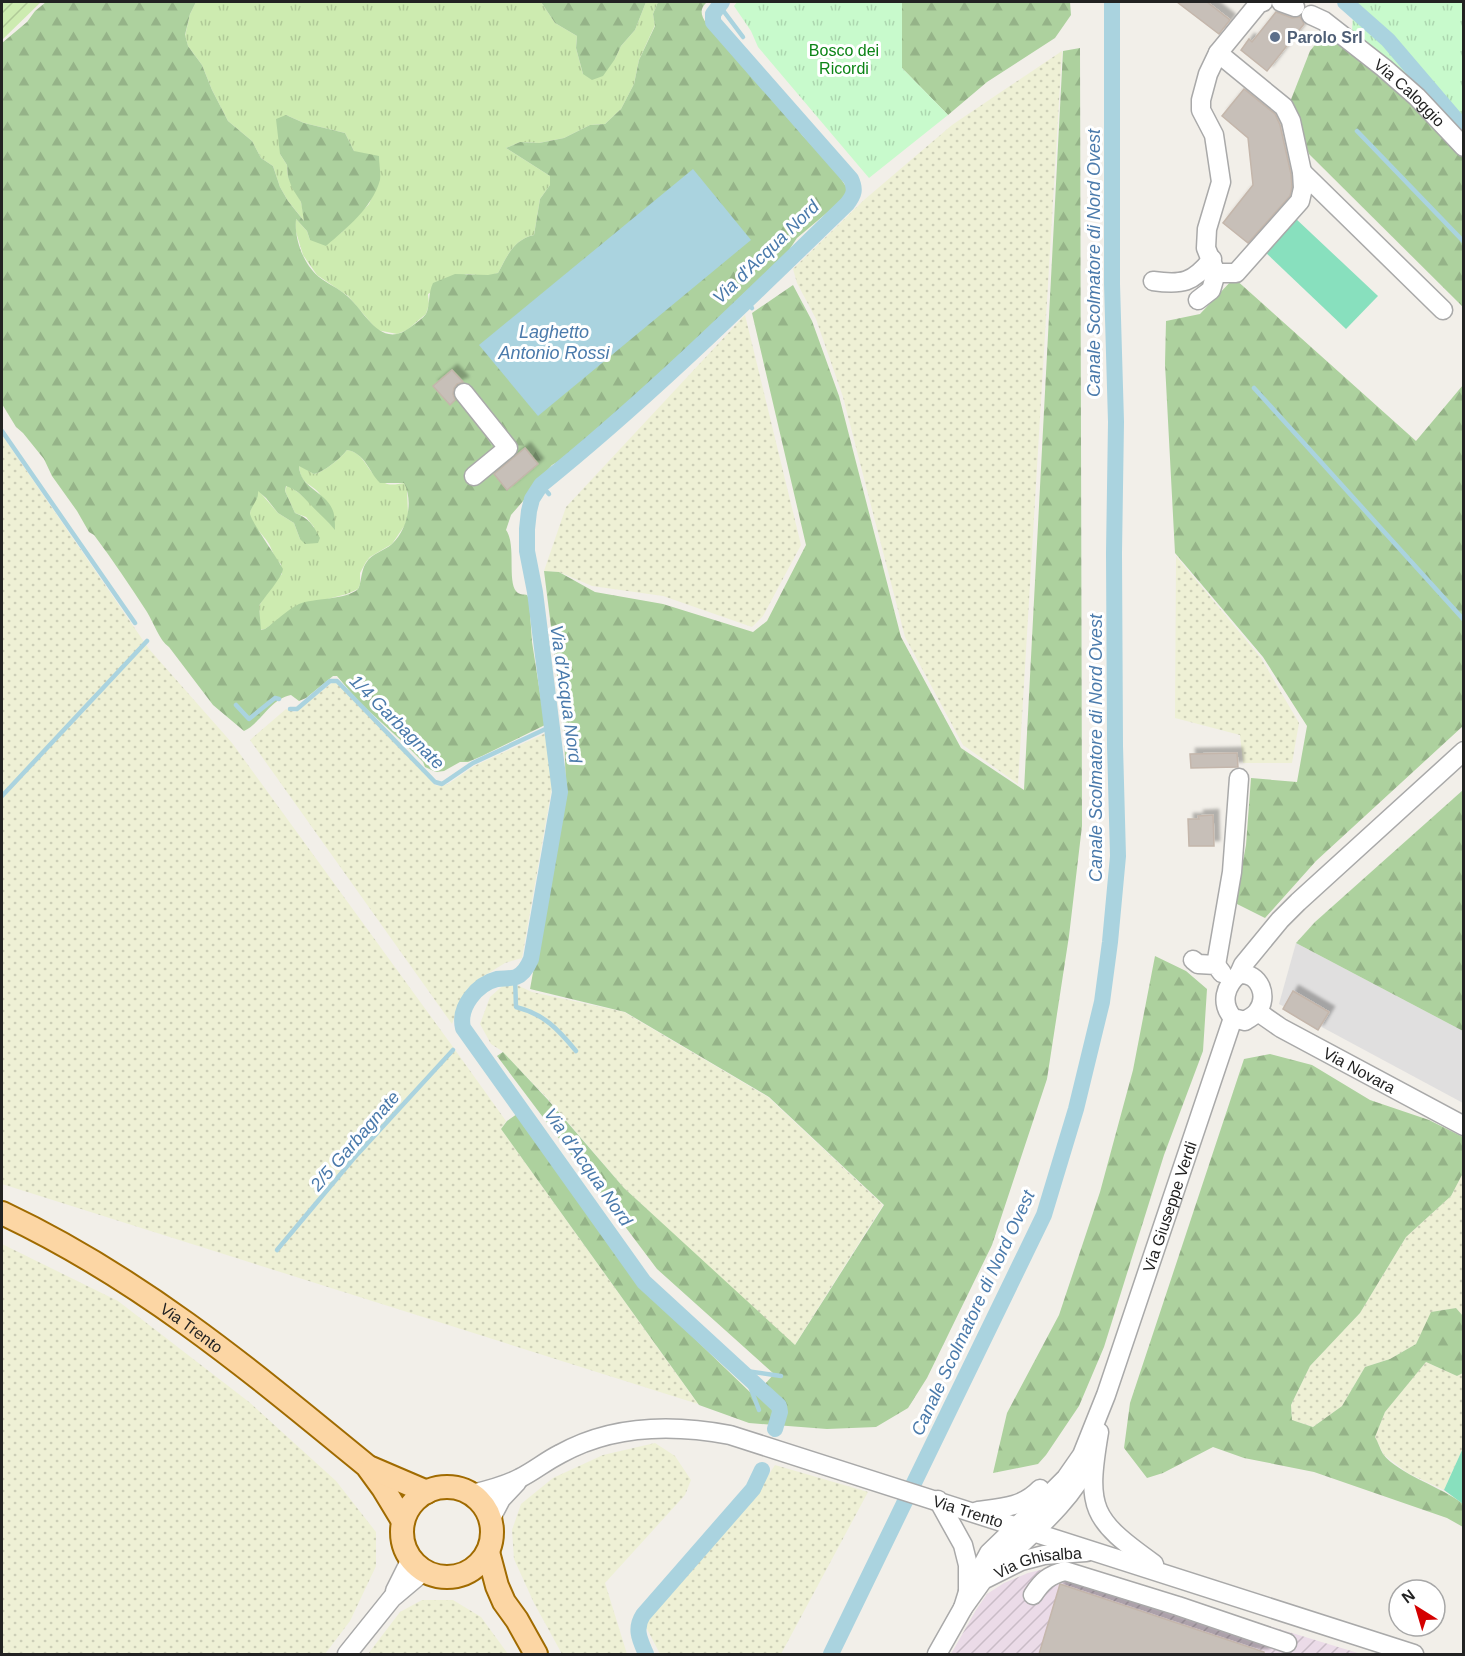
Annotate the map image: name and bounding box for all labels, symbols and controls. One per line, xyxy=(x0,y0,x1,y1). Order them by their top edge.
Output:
place label: Parolo Srl xyxy=(1287,29,1363,46)
marker: Parolo Srl xyxy=(1268,30,1282,44)
park label: Bosco dei Ricordi xyxy=(809,42,879,77)
street label: Via Caloggio xyxy=(1371,55,1448,130)
water label: Canale Scolmatore di Nord Ovest xyxy=(1084,128,1104,397)
water label: Via d'Acqua Nord xyxy=(709,196,824,308)
water label: Laghetto Antonio Rossi xyxy=(497,322,611,363)
water label: Canale Scolmatore di Nord Ovest xyxy=(1086,613,1106,882)
water label: Via d'Acqua Nord xyxy=(546,624,586,765)
water label: 1/4 Garbagnate xyxy=(346,671,448,773)
street label: Via Novara xyxy=(1321,1044,1398,1096)
water label: 2/5 Garbagnate xyxy=(306,1087,404,1196)
water label: Via d'Acqua Nord xyxy=(540,1104,637,1231)
street label: Via Giuseppe Verdi xyxy=(1140,1139,1199,1274)
water label: Canale Scolmatore di Nord Ovest xyxy=(907,1186,1039,1439)
street label: Via Trento xyxy=(157,1299,226,1356)
street label: Via Trento xyxy=(931,1492,1005,1530)
street label: Via Ghisalba xyxy=(991,1544,1082,1582)
north arrow xyxy=(1387,1578,1447,1638)
text: N xyxy=(1399,1586,1418,1607)

